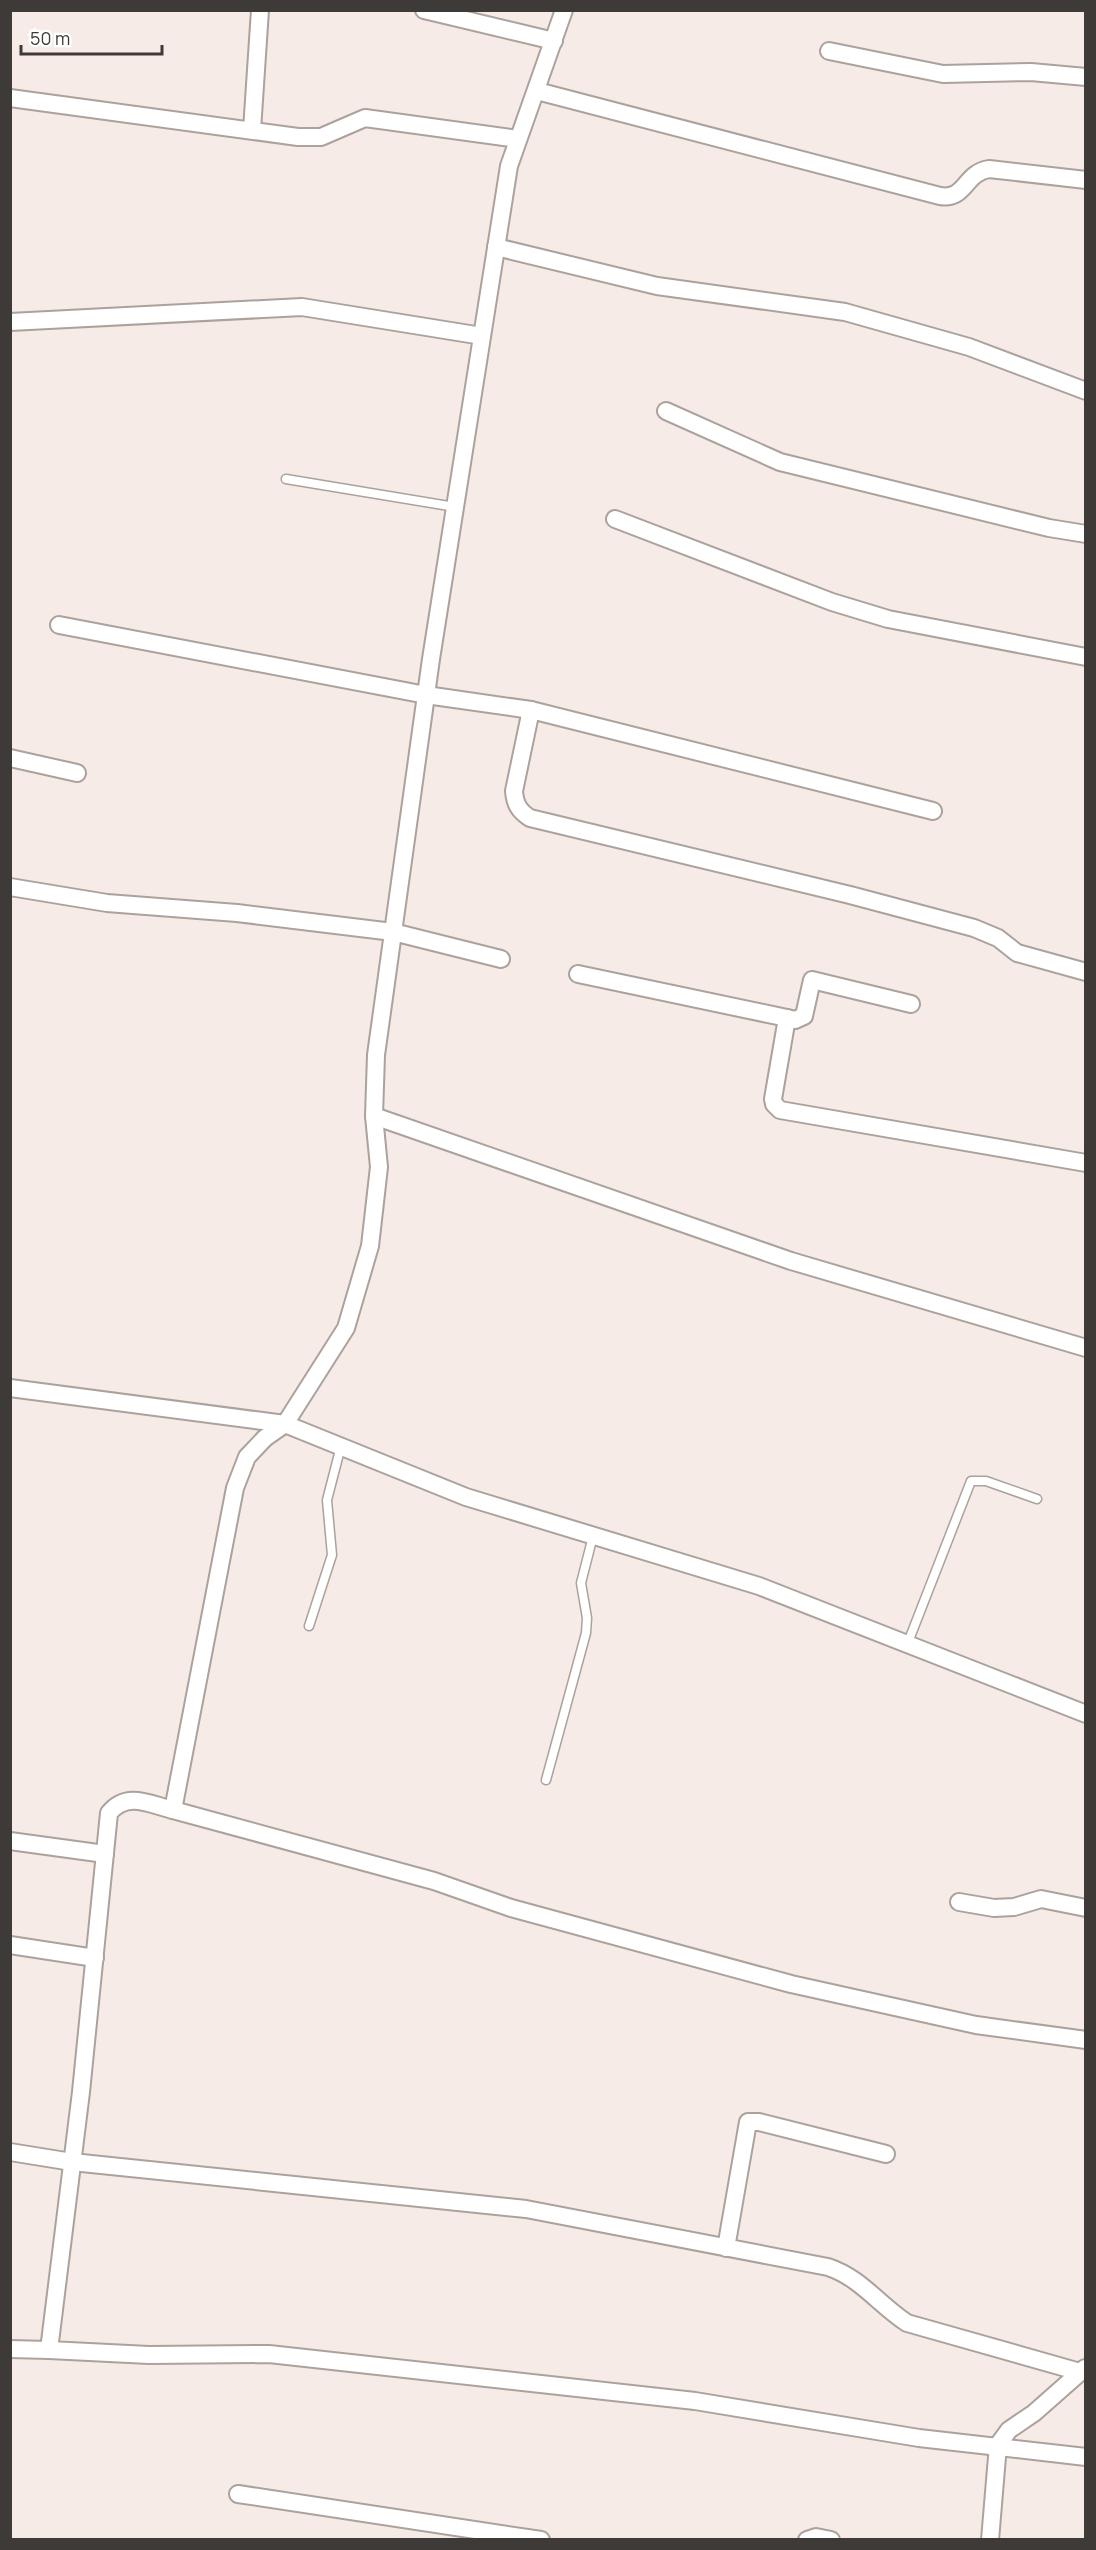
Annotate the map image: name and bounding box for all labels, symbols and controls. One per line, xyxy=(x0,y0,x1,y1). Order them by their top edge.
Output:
scale bar xyxy=(21,18,162,56)
text: 50 m xyxy=(30,26,70,50)

